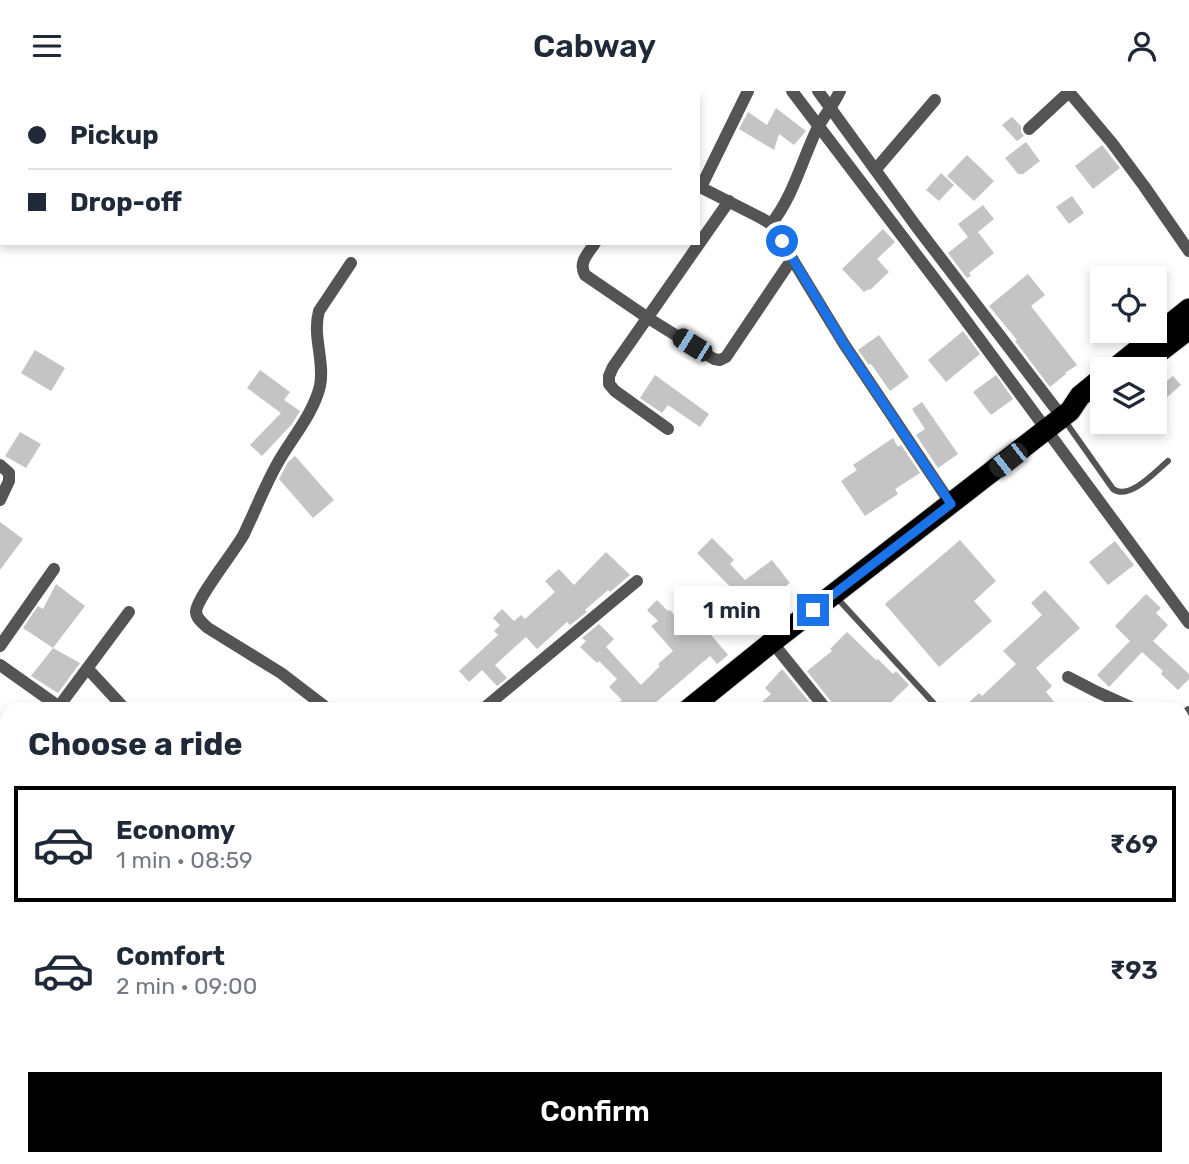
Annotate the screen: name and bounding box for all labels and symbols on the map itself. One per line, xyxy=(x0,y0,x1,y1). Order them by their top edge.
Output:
route start xyxy=(766,225,798,257)
car xyxy=(669,325,716,365)
car xyxy=(985,439,1032,481)
callout: 1 min xyxy=(673,585,788,635)
route end xyxy=(797,594,829,626)

